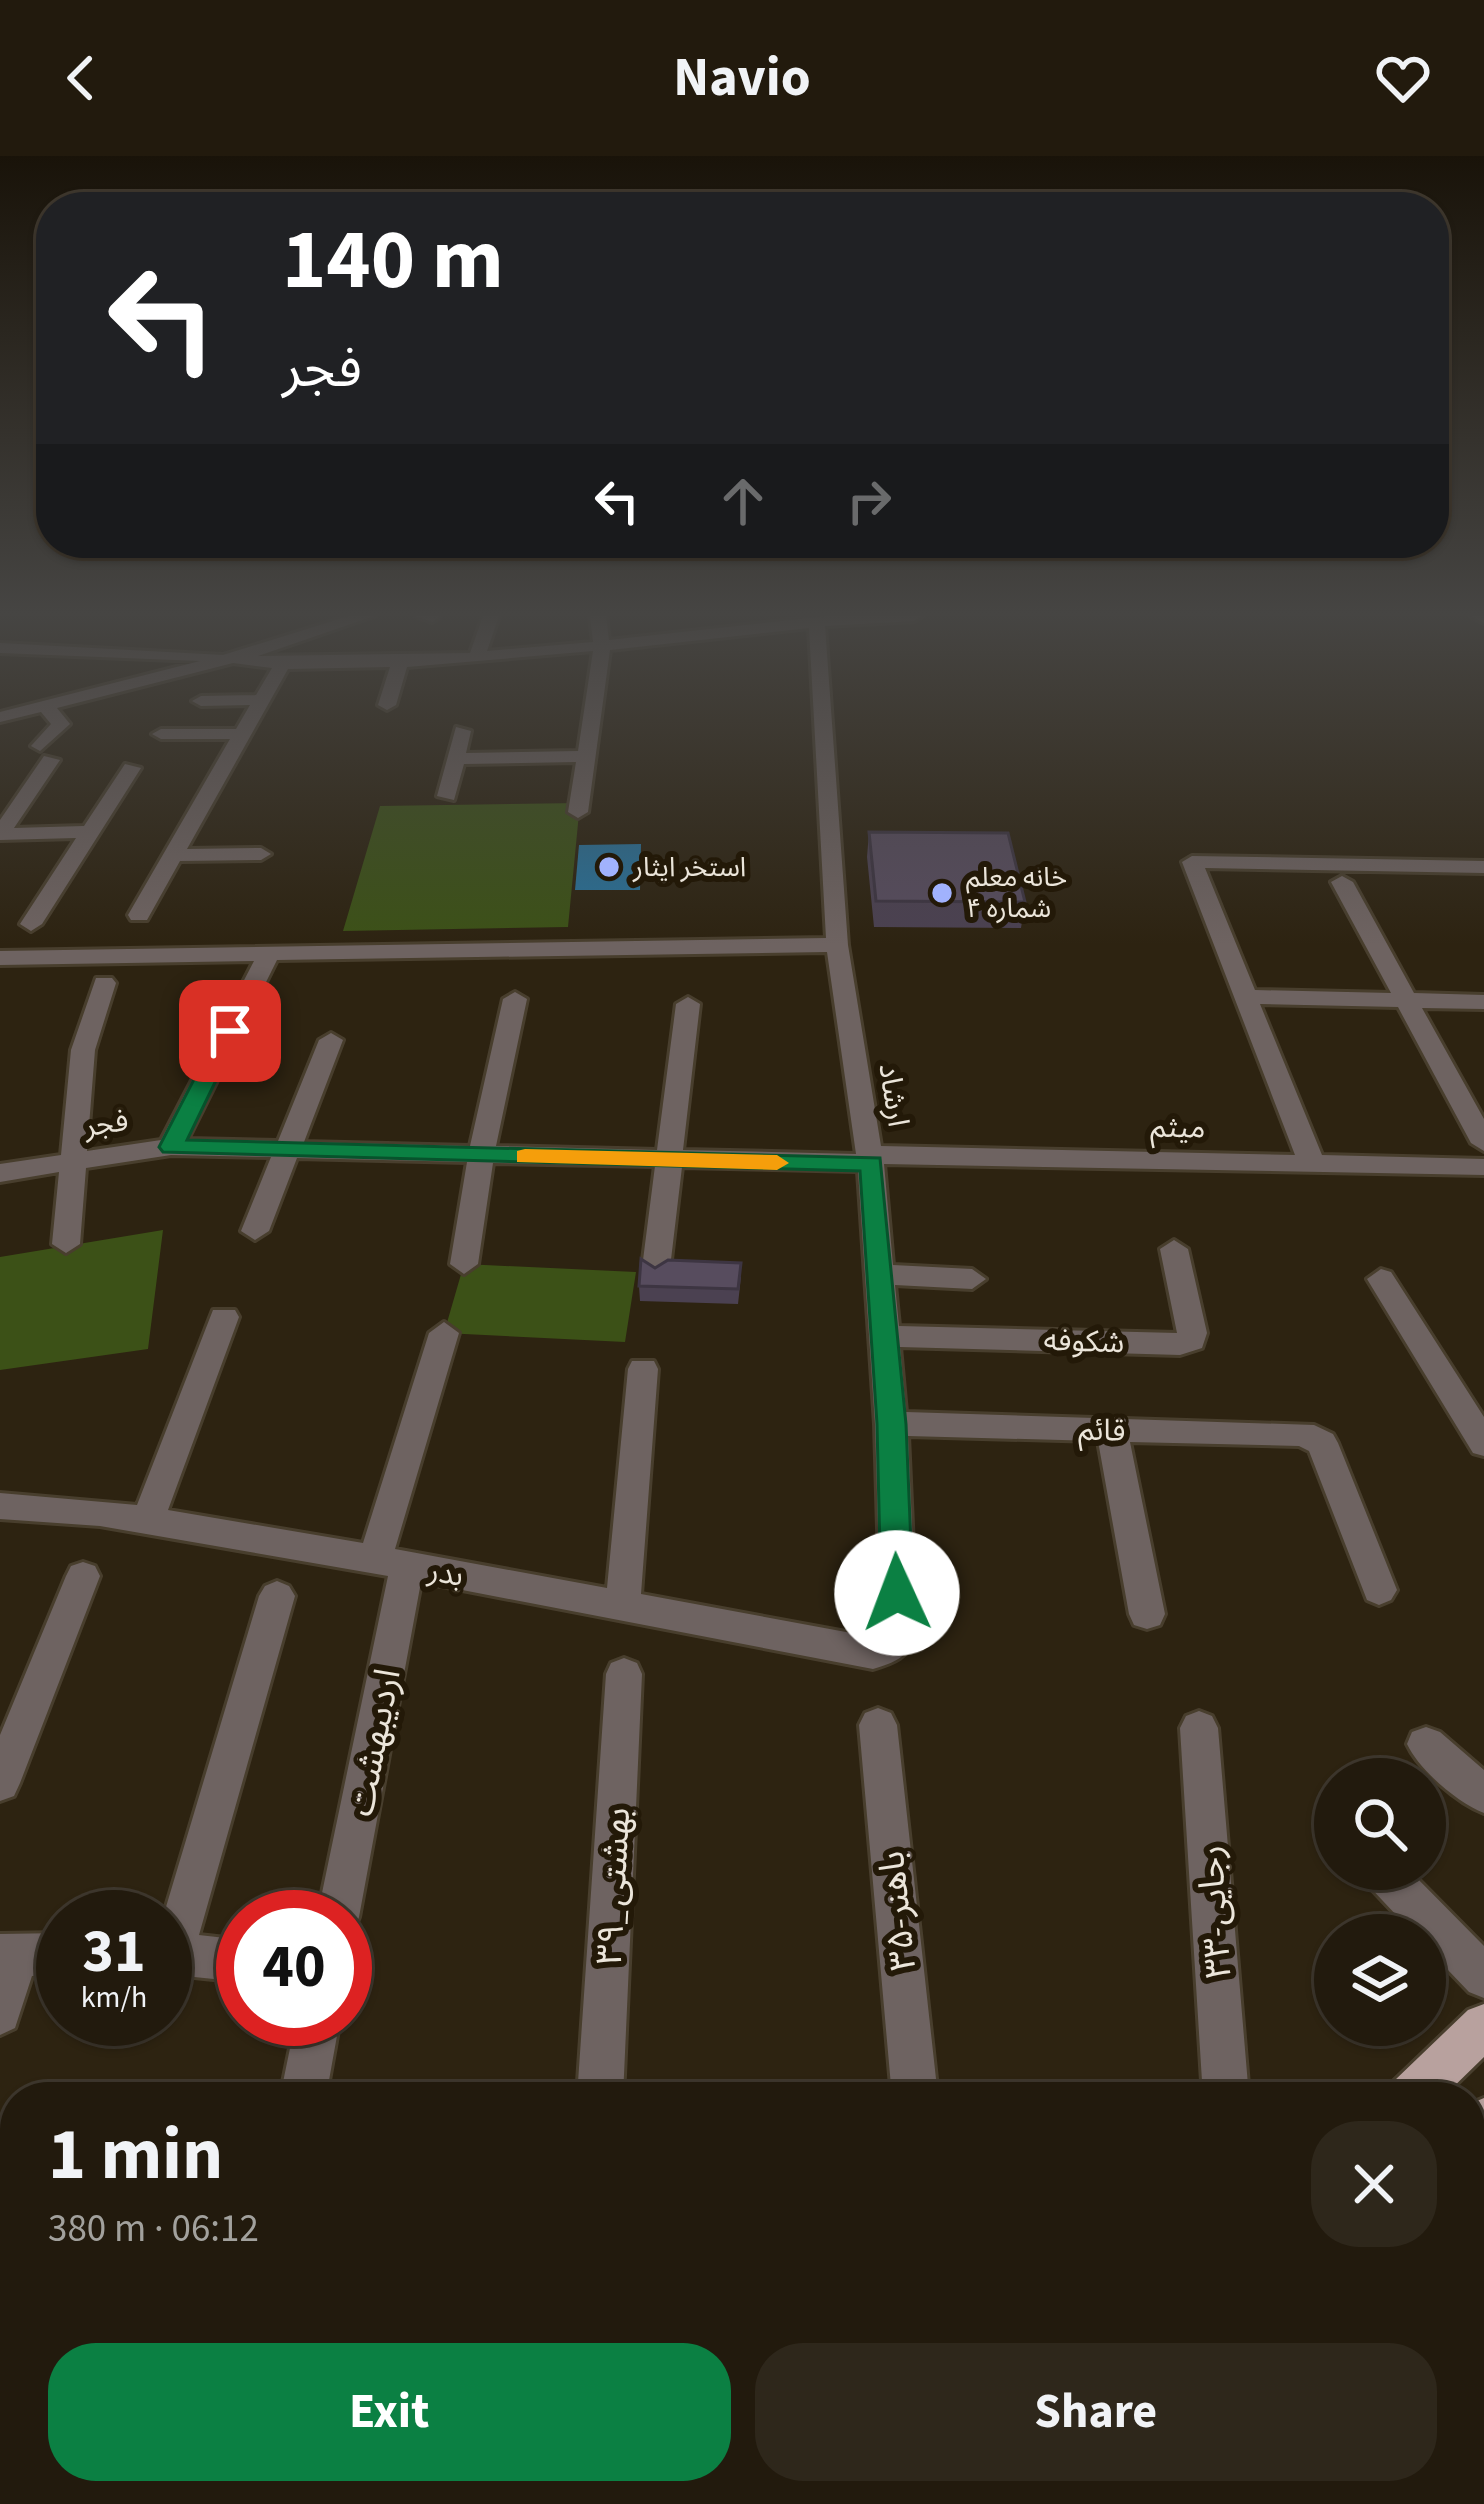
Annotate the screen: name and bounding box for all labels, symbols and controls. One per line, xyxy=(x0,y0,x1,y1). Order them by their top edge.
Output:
text: Navio xyxy=(673,40,811,117)
icon: back xyxy=(48,45,114,111)
icon: heart xyxy=(1370,45,1436,111)
text: 140 m xyxy=(282,201,504,321)
icon: left xyxy=(84,240,240,396)
text: فجر xyxy=(282,331,362,408)
icon: left xyxy=(584,468,650,534)
icon: ahead xyxy=(710,468,776,534)
icon: right xyxy=(836,468,902,534)
place label: استخر ایثار xyxy=(632,848,746,887)
marker: استخر ایثار xyxy=(596,854,622,880)
place label: خانه معلم شماره ۴ xyxy=(966,858,1067,928)
marker: خانه معلم شماره ۴ xyxy=(929,880,955,906)
pin xyxy=(179,980,281,1082)
icon: arrive xyxy=(197,998,263,1064)
street label: ارشاد xyxy=(867,1060,920,1130)
street label: فجر xyxy=(80,1099,131,1148)
street label: میثم xyxy=(1150,1106,1206,1150)
street label: شکوفه xyxy=(1043,1319,1125,1364)
street label: قائم xyxy=(1078,1408,1126,1454)
position arrow xyxy=(834,1530,960,1656)
street label: بدر xyxy=(424,1549,467,1598)
street label: اردیبهشت xyxy=(335,1664,414,1820)
map controls xyxy=(1314,1758,1446,2046)
button: search xyxy=(1314,1758,1446,1890)
street label: ۳۹_بهشتی xyxy=(584,1806,643,1966)
street label: ۳۳-رجایی xyxy=(1184,1844,1245,1980)
street label: ۳۵-باهنر xyxy=(866,1849,929,1973)
speed limit sign: 40 xyxy=(216,1890,372,2046)
text: 31 xyxy=(82,1910,146,1995)
button: layers xyxy=(1314,1914,1446,2046)
text: km/h xyxy=(81,1976,147,2019)
text: 1 min xyxy=(48,2104,223,2207)
button: close xyxy=(1311,2121,1437,2247)
text: 380 m · 06:12 xyxy=(48,2201,259,2257)
button: Exit xyxy=(48,2343,731,2481)
button: Share xyxy=(755,2343,1437,2481)

